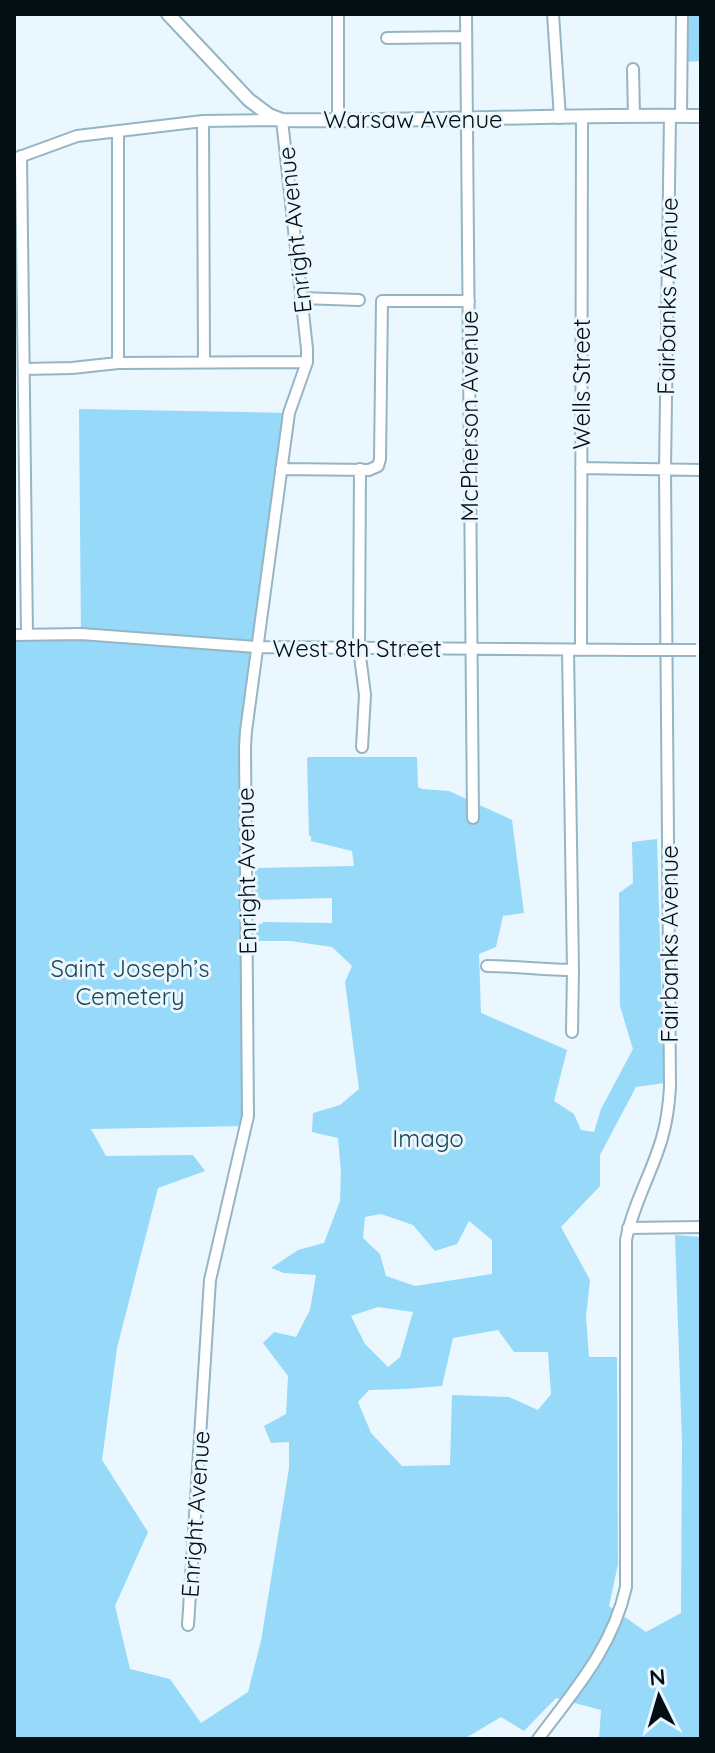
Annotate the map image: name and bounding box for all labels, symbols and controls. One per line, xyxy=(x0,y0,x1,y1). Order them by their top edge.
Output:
street label: Warsaw Avenue xyxy=(323,104,503,134)
street label: Enright Avenue xyxy=(270,145,318,315)
street label: Fairbanks Avenue xyxy=(650,197,684,395)
street label: McPherson Avenue xyxy=(454,310,484,522)
street label: Wells Street xyxy=(566,319,596,449)
street label: West 8th Street xyxy=(272,633,442,663)
street label: Enright Avenue xyxy=(230,787,262,955)
street label: Fairbanks Avenue xyxy=(654,845,684,1043)
park label: Saint Joseph’s Cemetery xyxy=(51,953,209,1011)
park label: Imago xyxy=(392,1123,464,1153)
street label: Enright Avenue xyxy=(174,1430,216,1598)
north arrow xyxy=(619,1657,699,1737)
text: N xyxy=(648,1662,667,1692)

